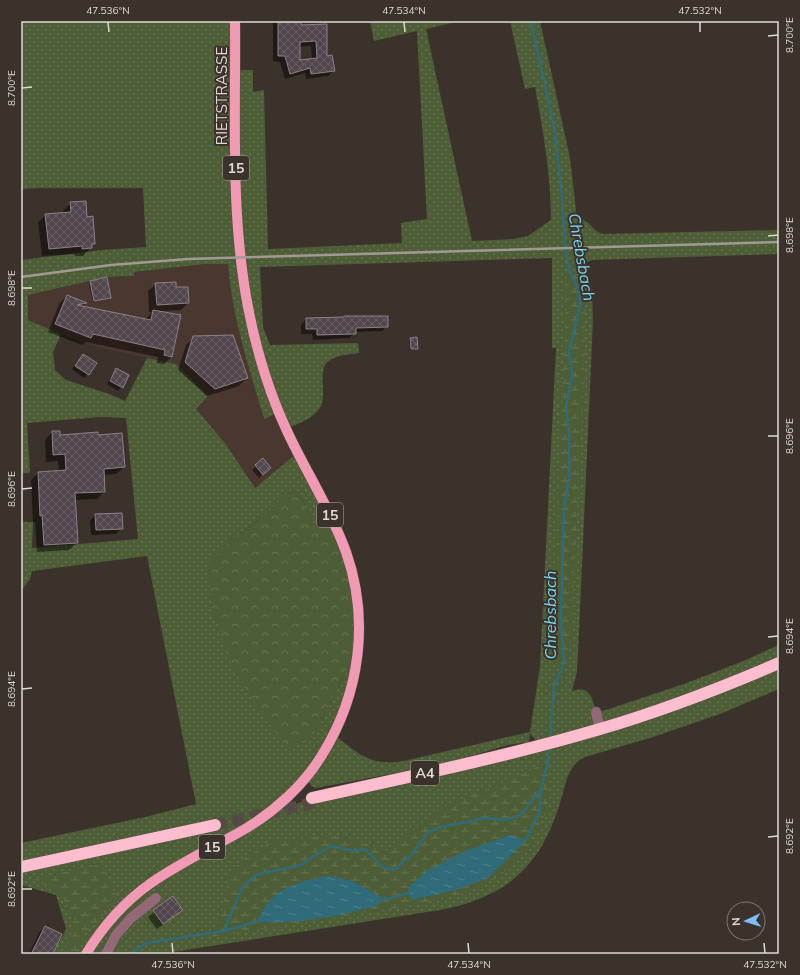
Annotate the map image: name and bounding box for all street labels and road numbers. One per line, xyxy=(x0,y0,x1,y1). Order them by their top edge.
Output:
street label: RIETSTRASSE xyxy=(212,47,231,145)
road number: 15 xyxy=(223,156,249,180)
road number: 15 xyxy=(317,503,343,527)
road number: A4 xyxy=(411,761,439,785)
road number: 15 xyxy=(199,835,225,859)

